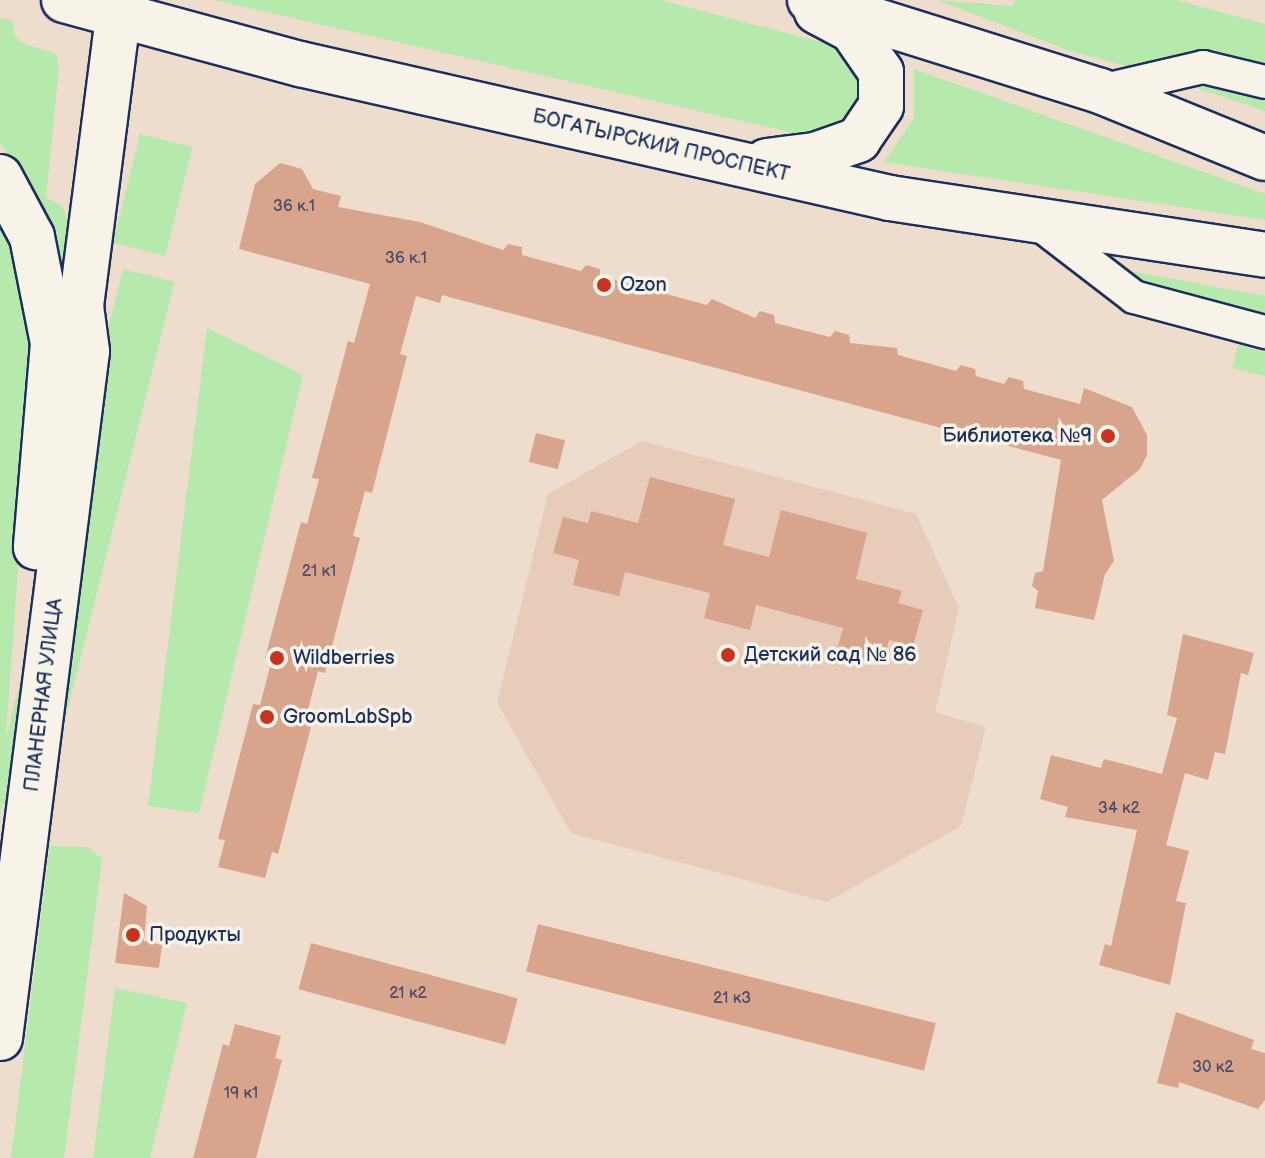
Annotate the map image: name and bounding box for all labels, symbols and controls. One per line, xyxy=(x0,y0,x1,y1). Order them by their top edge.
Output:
street label: БОГАТЫРСКИЙ ПРОСПЕКТ xyxy=(530,105,792,187)
house number: 36 к.1 xyxy=(273,197,315,217)
house number: 36 к.1 xyxy=(385,249,427,269)
place label: Ozon xyxy=(620,273,667,297)
marker: Ozon xyxy=(595,276,613,294)
place label: Библиотека №9 xyxy=(942,424,1092,448)
marker: Библиотека №9 xyxy=(1099,427,1117,445)
house number: 21 к1 xyxy=(302,562,336,582)
street label: ПЛАНЕРНАЯ УЛИЦА xyxy=(20,597,68,793)
place label: Детский сад № 86 xyxy=(744,643,917,667)
place label: Wildberries xyxy=(293,646,395,670)
marker: Детский сад № 86 xyxy=(719,646,737,664)
marker: Wildberries xyxy=(268,649,286,667)
place label: GroomLabSpb xyxy=(283,705,413,729)
marker: GroomLabSpb xyxy=(258,708,276,726)
house number: 34 к2 xyxy=(1098,799,1140,819)
place label: Продукты xyxy=(149,923,241,947)
marker: Продукты xyxy=(124,926,142,944)
house number: 21 к2 xyxy=(389,984,427,1004)
house number: 21 к3 xyxy=(713,989,751,1009)
house number: 30 к2 xyxy=(1192,1058,1234,1078)
house number: 19 к1 xyxy=(224,1084,258,1104)

